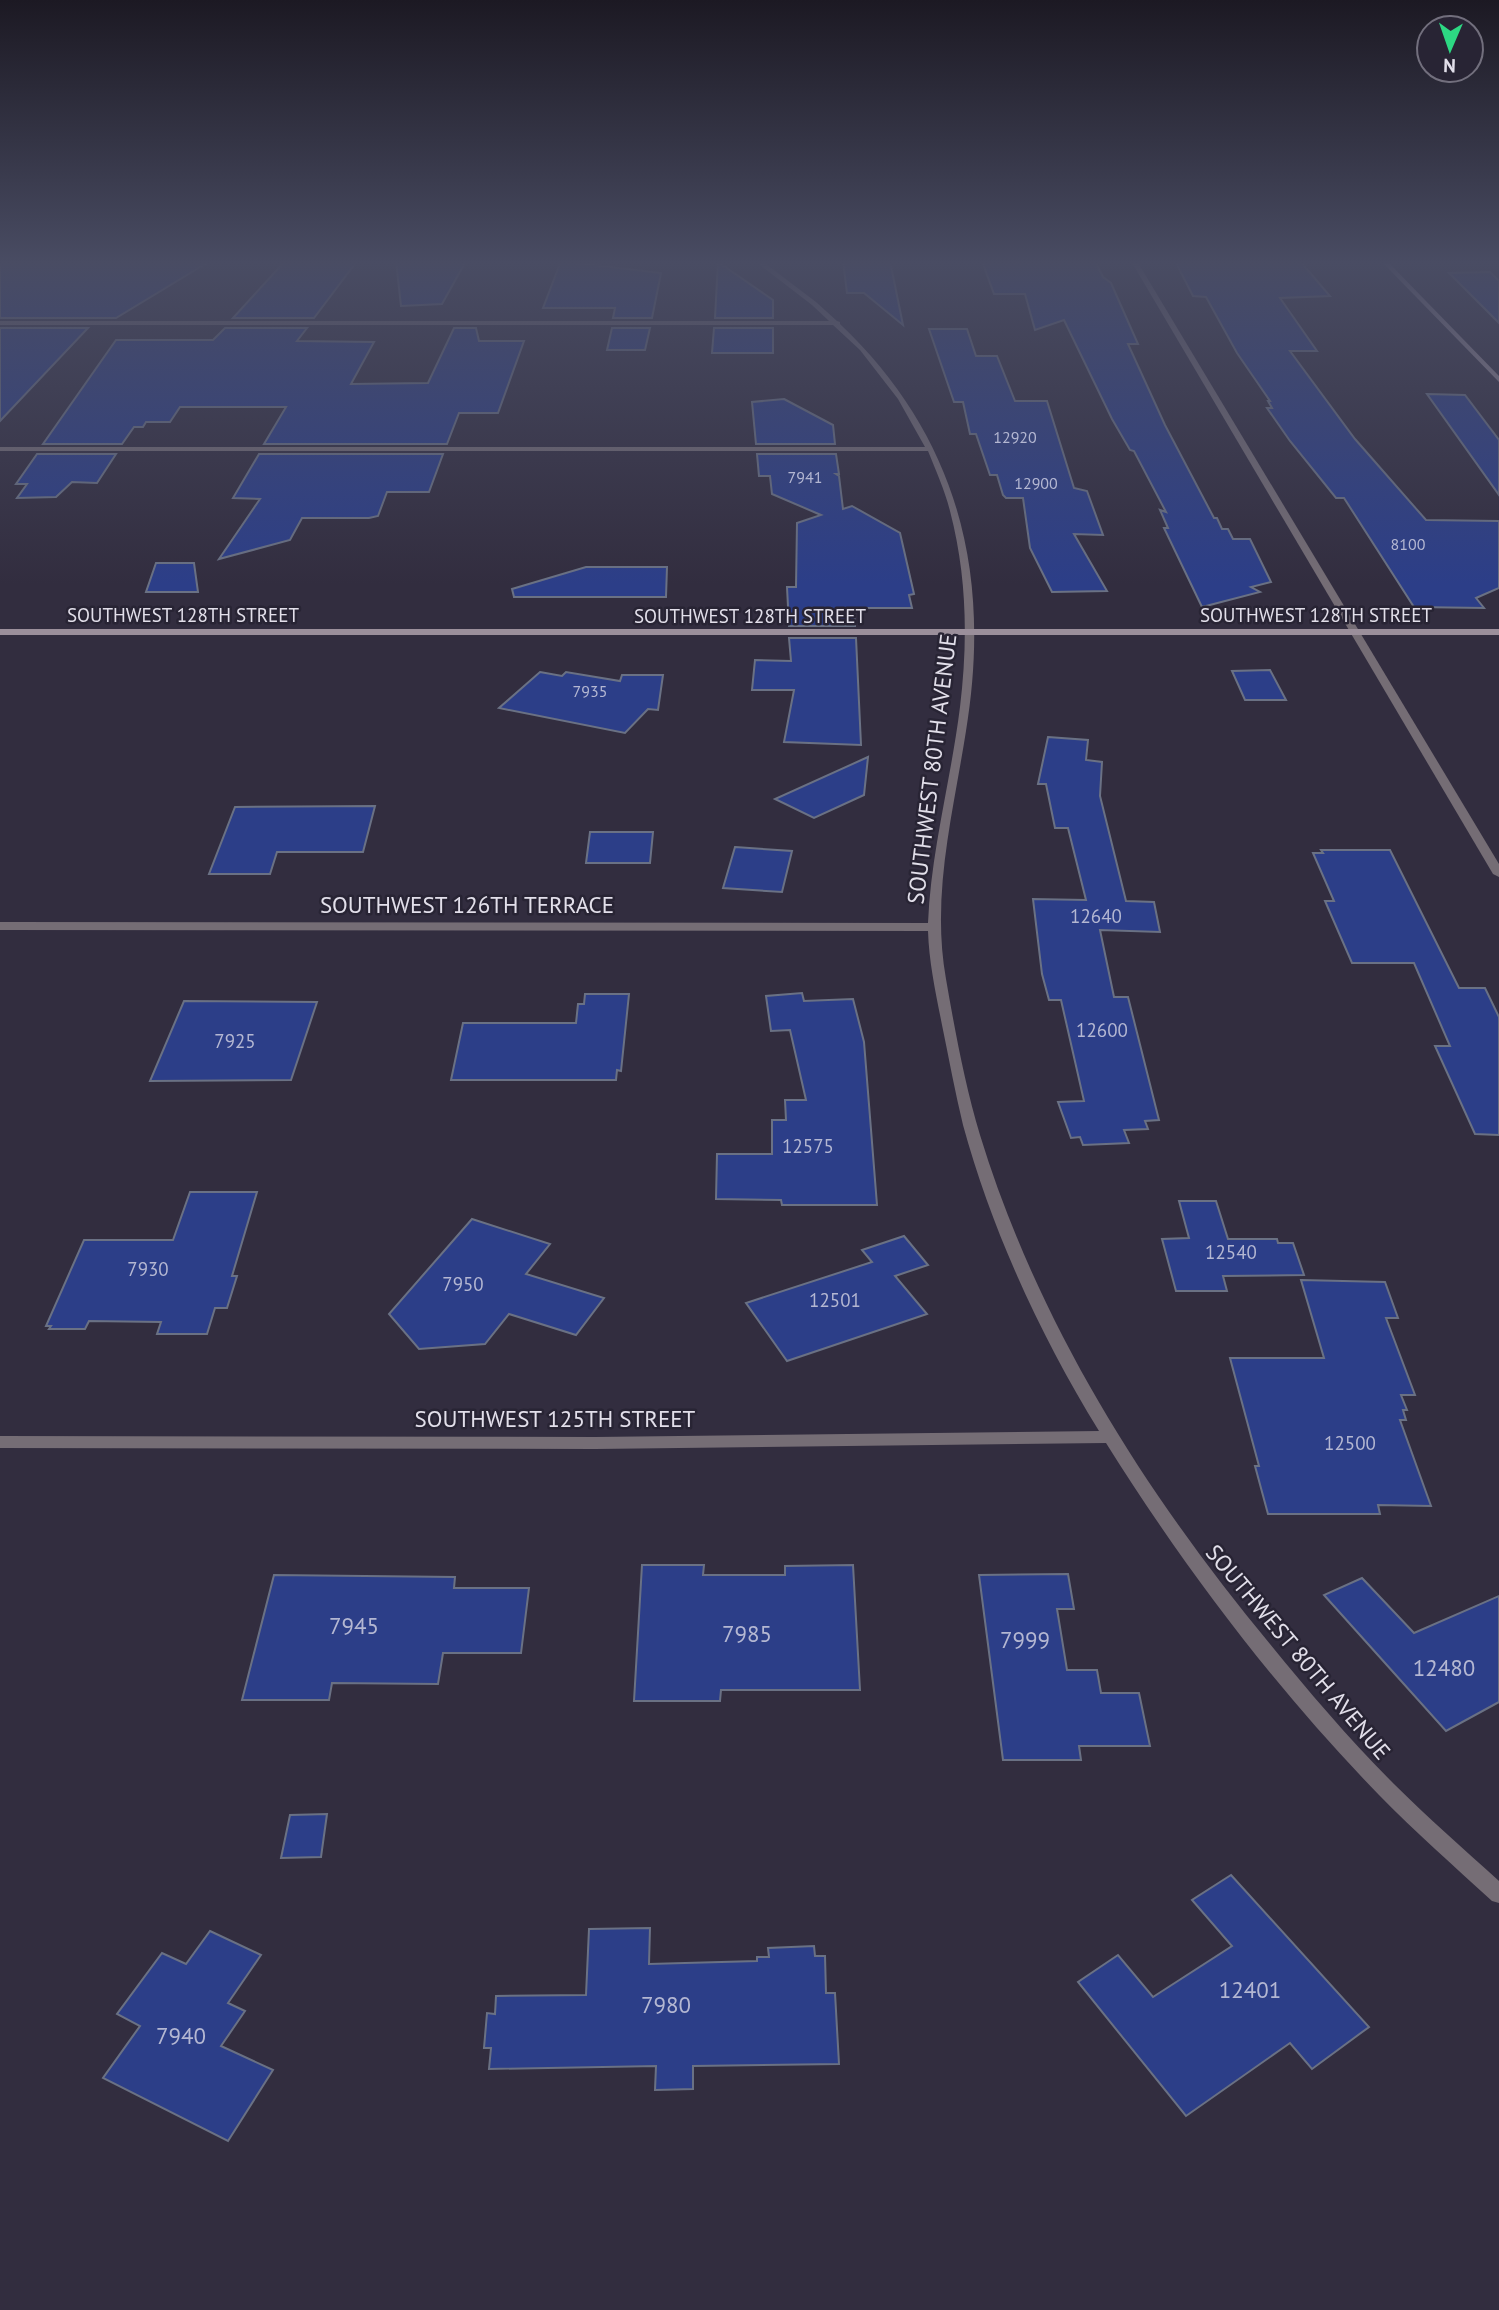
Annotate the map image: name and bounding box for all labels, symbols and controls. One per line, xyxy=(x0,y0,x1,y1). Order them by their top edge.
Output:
north arrow xyxy=(1415,14,1485,84)
text: N xyxy=(1443,54,1456,78)
house number: 12920 xyxy=(993,427,1037,447)
house number: 7941 xyxy=(788,467,822,487)
house number: 12900 xyxy=(1014,473,1058,493)
house number: 8100 xyxy=(1391,534,1426,554)
street label: SOUTHWEST 128TH STREET xyxy=(67,603,299,627)
street label: SOUTHWEST 128TH STREET xyxy=(1200,603,1432,627)
street label: SOUTHWEST 128TH STREET xyxy=(634,604,866,628)
street label: SOUTHWEST 80TH AVENUE xyxy=(901,632,962,906)
house number: 7935 xyxy=(573,681,607,701)
street label: SOUTHWEST 126TH TERRACE xyxy=(320,890,614,919)
house number: 12640 xyxy=(1070,904,1122,928)
house number: 12600 xyxy=(1076,1018,1128,1042)
house number: 7925 xyxy=(214,1029,256,1053)
house number: 12575 xyxy=(782,1134,834,1158)
house number: 12540 xyxy=(1205,1240,1257,1264)
house number: 7930 xyxy=(127,1257,169,1281)
house number: 7950 xyxy=(442,1272,484,1296)
house number: 12501 xyxy=(809,1288,861,1312)
street label: SOUTHWEST 125TH STREET xyxy=(415,1404,696,1433)
house number: 12500 xyxy=(1324,1431,1376,1455)
street label: SOUTHWEST 80TH AVENUE xyxy=(1200,1538,1397,1765)
house number: 7945 xyxy=(329,1611,379,1640)
house number: 7985 xyxy=(722,1619,772,1648)
house number: 7999 xyxy=(1000,1625,1050,1654)
house number: 12480 xyxy=(1413,1653,1475,1682)
house number: 12401 xyxy=(1219,1975,1281,2004)
house number: 7980 xyxy=(641,1990,691,2019)
house number: 7940 xyxy=(156,2021,206,2050)

